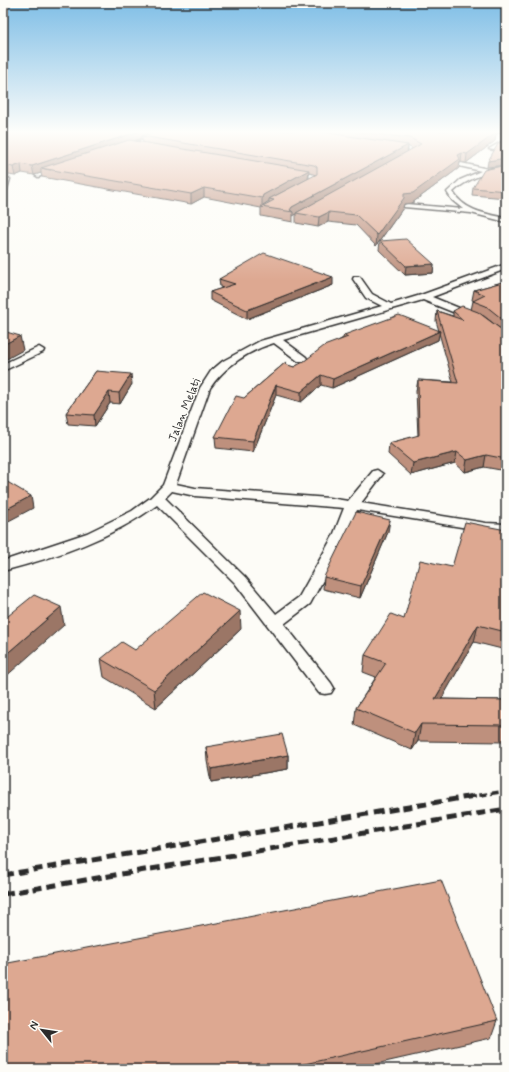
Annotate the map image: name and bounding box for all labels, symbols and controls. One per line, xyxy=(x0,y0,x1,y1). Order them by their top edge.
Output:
street label: Jalan Melati xyxy=(165,376,205,444)
north arrow xyxy=(22,1010,62,1050)
text: N xyxy=(26,1019,42,1032)

